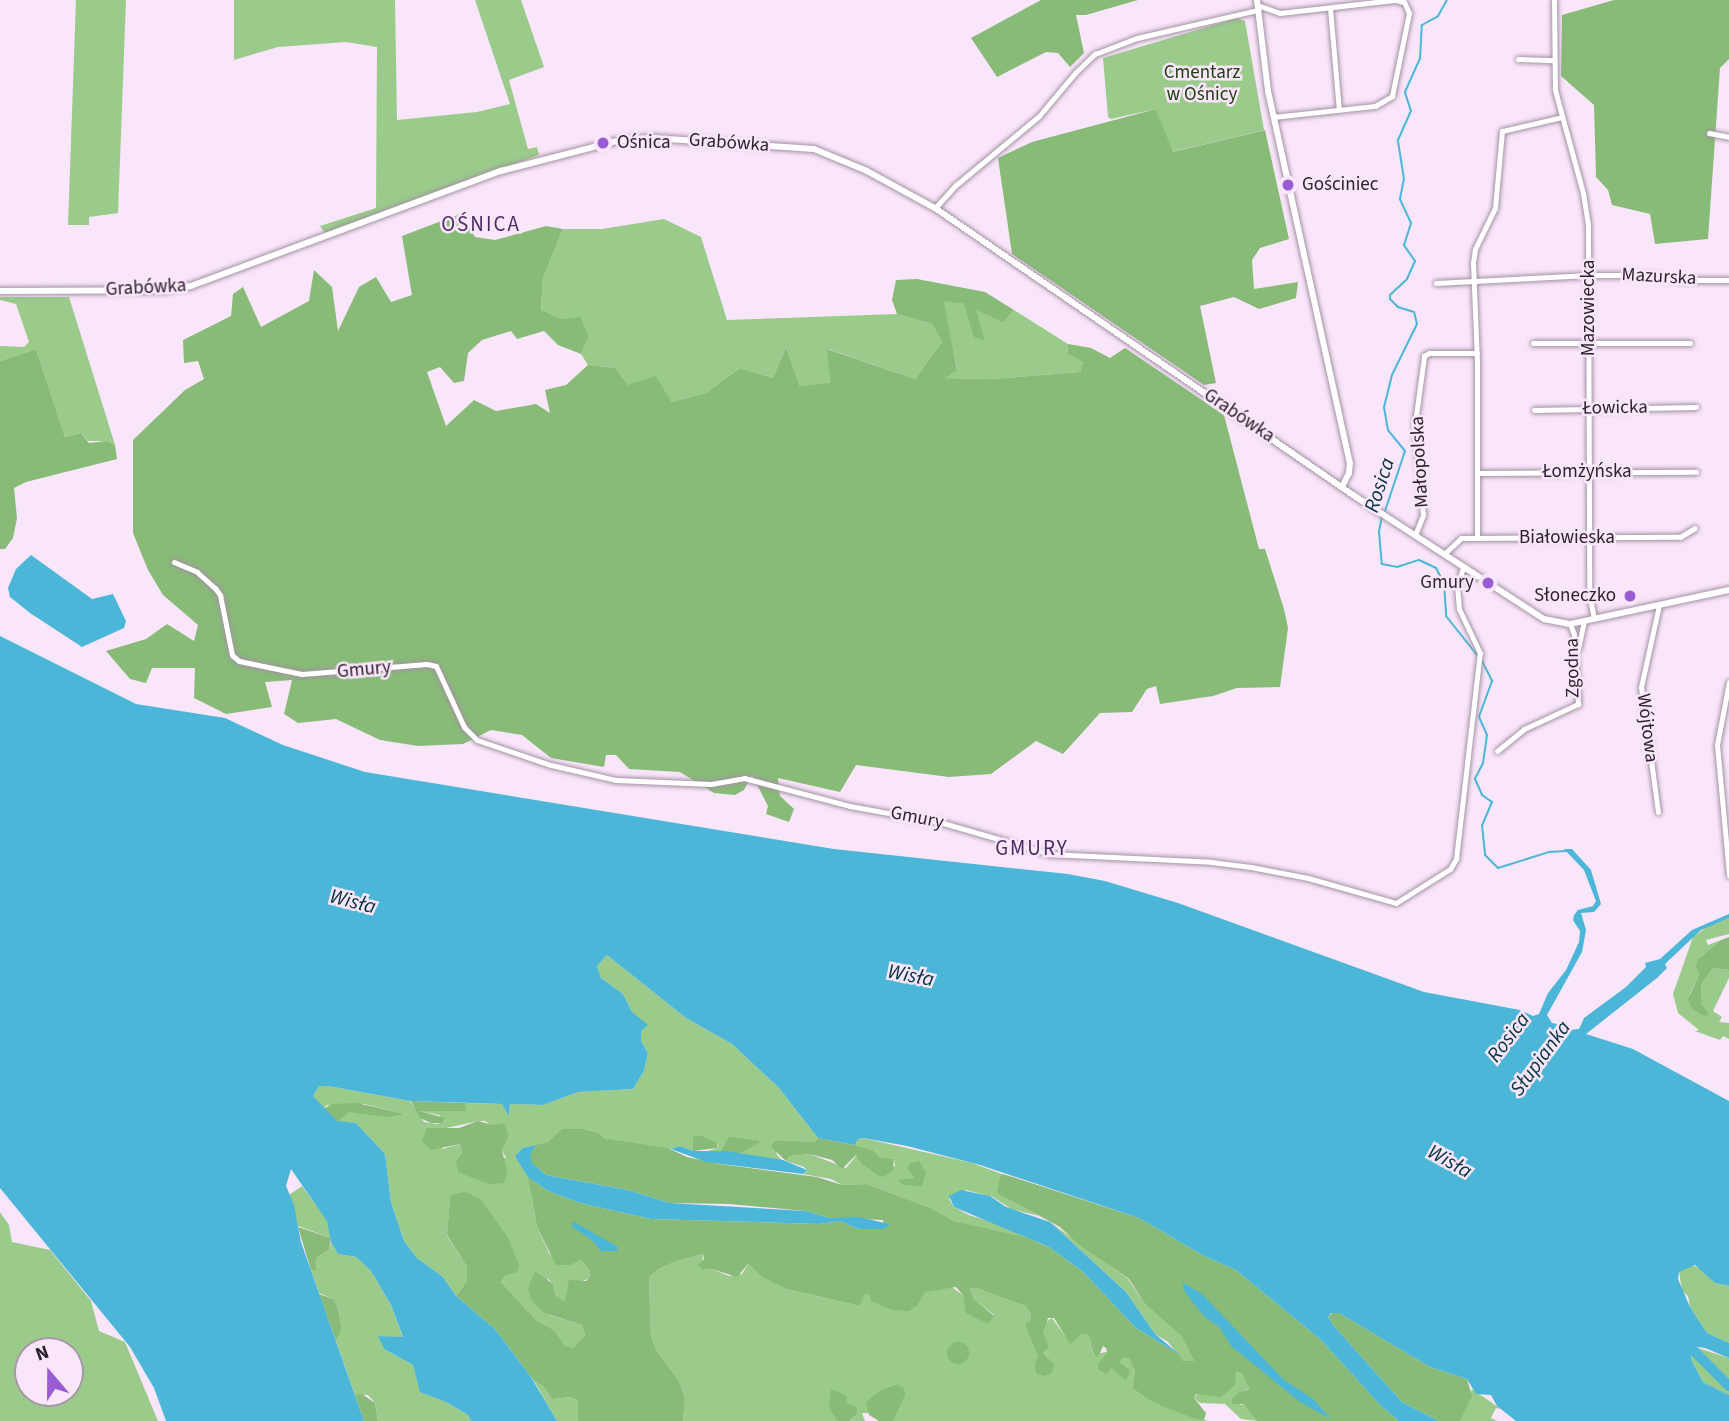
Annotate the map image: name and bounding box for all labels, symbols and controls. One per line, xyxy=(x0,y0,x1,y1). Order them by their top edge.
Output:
park label: Cmentarz w Ośnicy xyxy=(1164,62,1240,106)
street label: Grabówka xyxy=(688,129,770,157)
place label: Ośnica xyxy=(617,132,671,154)
marker: Ośnica xyxy=(595,135,611,151)
place label: Gościniec xyxy=(1302,174,1378,196)
marker: Gościniec xyxy=(1280,177,1296,193)
district label: OŚNICA xyxy=(442,211,520,237)
street label: Mazowiecka xyxy=(1578,260,1600,356)
street label: Mazurska xyxy=(1621,264,1697,290)
street label: Grabówka xyxy=(105,275,187,301)
street label: Grabówka xyxy=(1199,384,1279,448)
street label: Łowicka xyxy=(1582,396,1648,420)
street label: Małopolska xyxy=(1406,416,1434,508)
water label: Rosica xyxy=(1358,455,1400,515)
street label: Łomżyńska xyxy=(1542,461,1632,483)
street label: Białowieska xyxy=(1519,527,1615,549)
place label: Gmury xyxy=(1420,572,1474,594)
marker: Gmury xyxy=(1480,575,1496,591)
place label: Słoneczko xyxy=(1534,585,1616,607)
marker: Słoneczko xyxy=(1622,588,1638,604)
street label: Zgodna xyxy=(1561,638,1585,698)
street label: Gmury xyxy=(336,656,392,684)
street label: Wójtowa xyxy=(1631,692,1663,764)
street label: Gmury xyxy=(888,802,946,834)
district label: GMURY xyxy=(996,835,1068,861)
water label: Wisła xyxy=(327,883,379,919)
water label: Wisła xyxy=(886,958,936,992)
water label: Rosica xyxy=(1481,1007,1535,1067)
water label: Słupianka xyxy=(1504,1015,1576,1101)
water label: Wisła xyxy=(1424,1139,1476,1183)
north arrow xyxy=(14,1337,84,1407)
text: N xyxy=(32,1339,53,1369)

